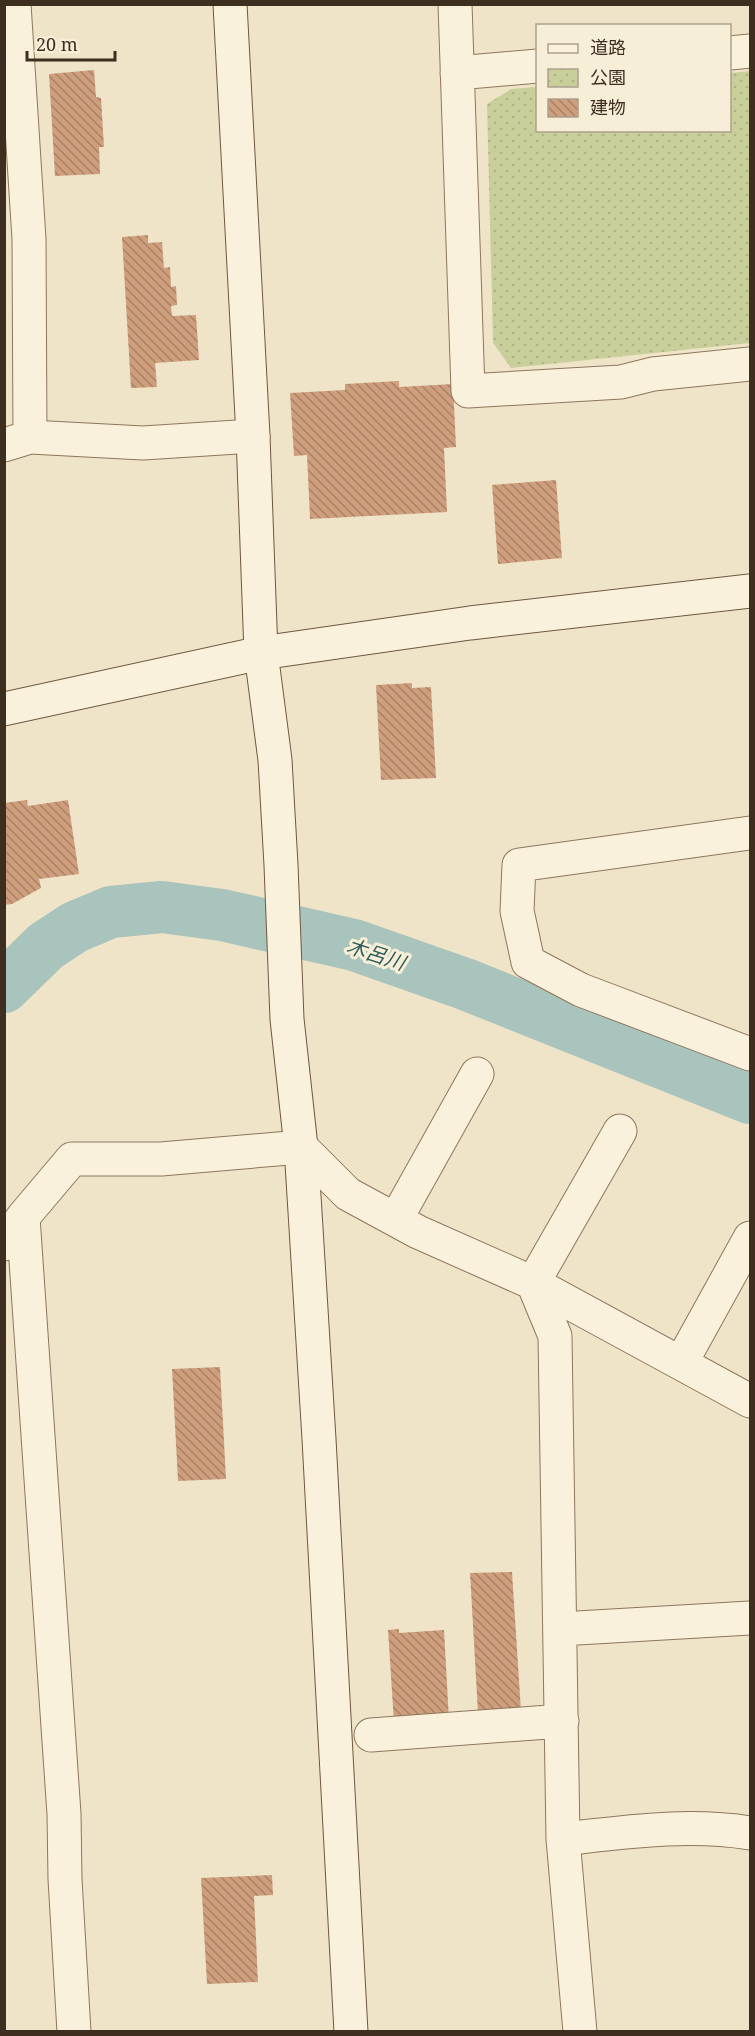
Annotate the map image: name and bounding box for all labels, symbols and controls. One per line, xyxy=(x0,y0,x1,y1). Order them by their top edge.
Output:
scale bar xyxy=(27,24,116,62)
legend xyxy=(536,24,731,132)
text: 20 m xyxy=(36,32,78,56)
text: 道路 xyxy=(590,35,626,59)
text: 公園 xyxy=(590,65,626,89)
text: 建物 xyxy=(590,95,626,119)
water label: 木呂川 xyxy=(343,932,411,977)

